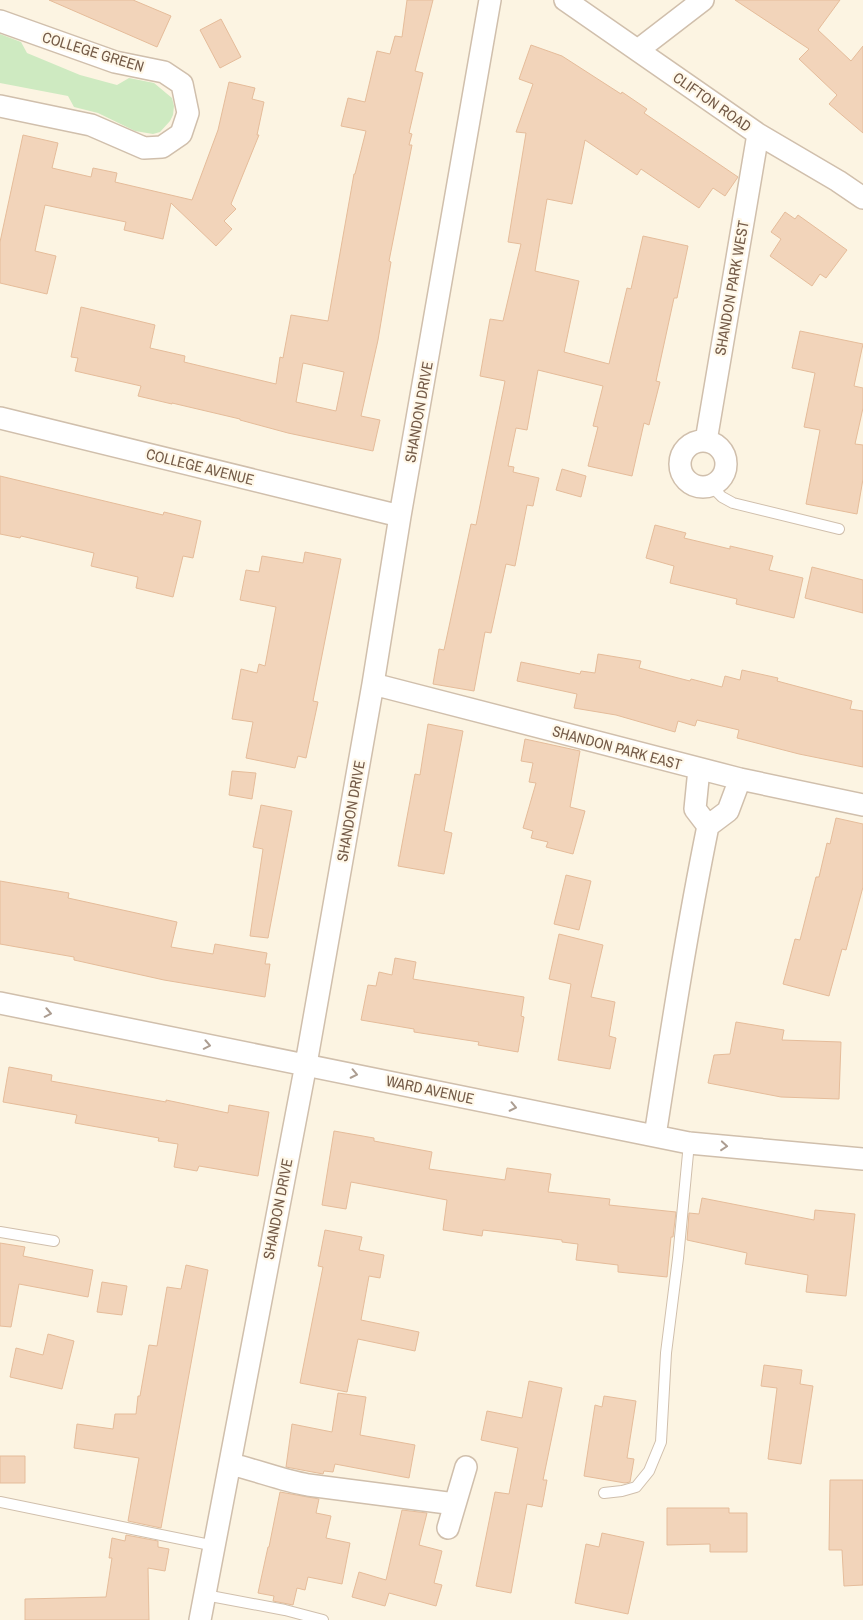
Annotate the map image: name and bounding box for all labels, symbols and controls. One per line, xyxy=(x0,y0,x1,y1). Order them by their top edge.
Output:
street label: COLLEGE GREEN xyxy=(40,26,147,77)
street label: CLIFTON ROAD xyxy=(669,67,756,136)
street label: SHANDON PARK WEST xyxy=(709,218,754,357)
street label: SHANDON DRIVE xyxy=(399,360,438,464)
street label: COLLEGE AVENUE xyxy=(144,443,256,490)
street label: SHANDON PARK EAST xyxy=(550,720,685,775)
street label: SHANDON DRIVE xyxy=(331,759,370,863)
one-way arrow xyxy=(43,1007,52,1017)
one-way arrow xyxy=(203,1039,212,1049)
one-way arrow xyxy=(349,1068,358,1079)
street label: WARD AVENUE xyxy=(384,1070,476,1109)
one-way arrow xyxy=(508,1101,517,1112)
one-way arrow xyxy=(720,1141,728,1152)
street label: SHANDON DRIVE xyxy=(257,1157,298,1261)

